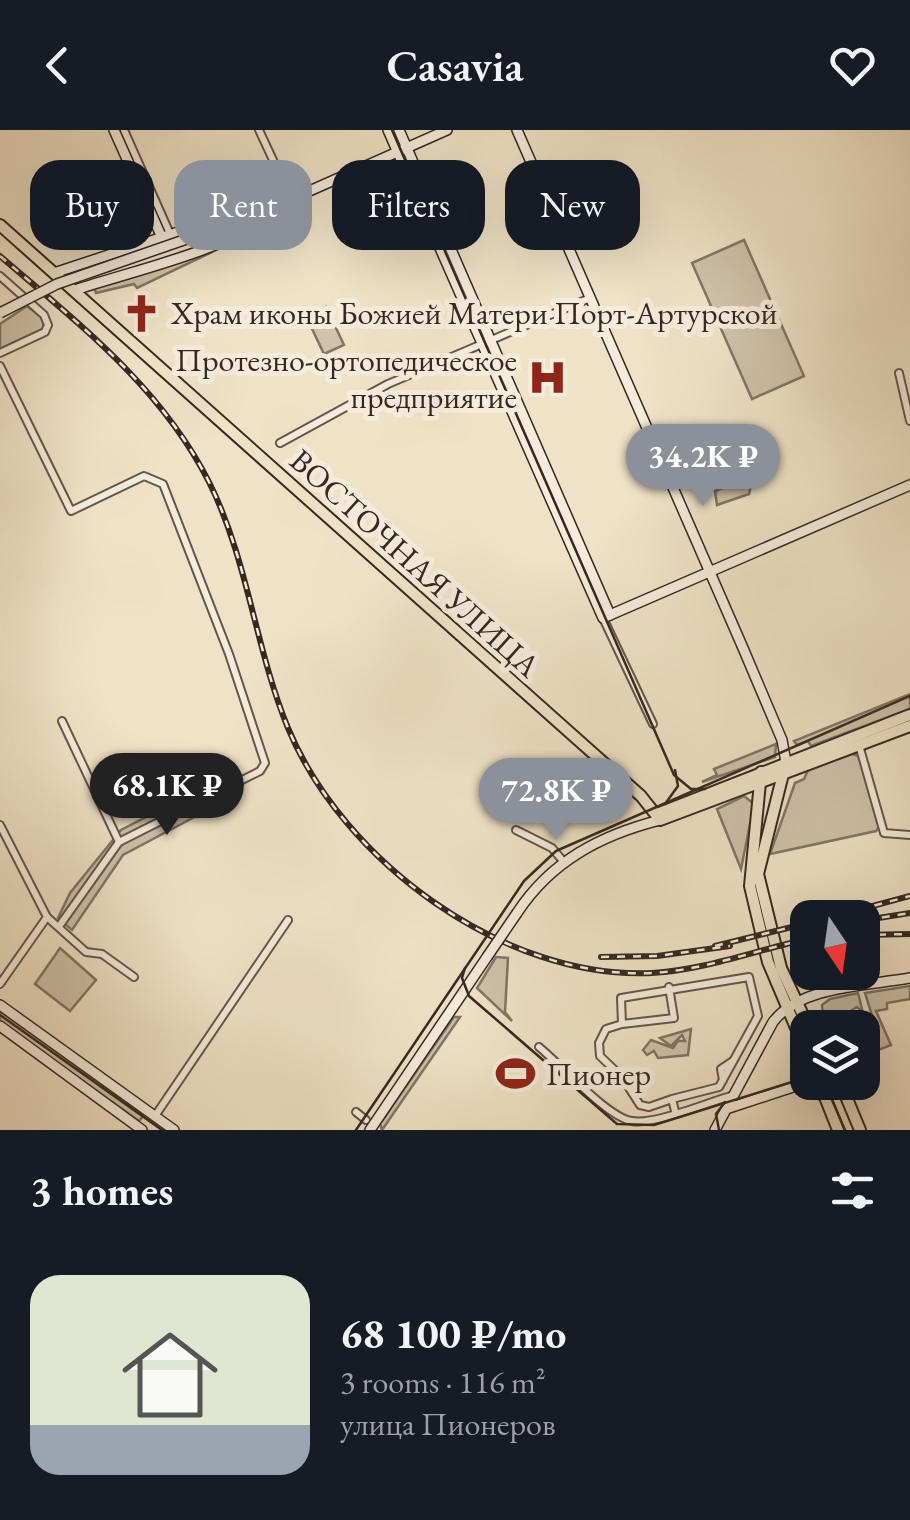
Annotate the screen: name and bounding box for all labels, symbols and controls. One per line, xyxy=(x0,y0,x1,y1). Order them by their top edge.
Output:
text: Casavia xyxy=(386,36,524,94)
icon: back xyxy=(30,38,85,93)
icon: heart xyxy=(825,38,880,93)
chip: Buy xyxy=(30,160,154,250)
chip: Rent xyxy=(174,160,312,250)
chip: Filters xyxy=(332,160,485,250)
chip: New xyxy=(505,160,640,250)
church icon: Храм иконы Божией Матери Порт-Артурской xyxy=(120,292,162,334)
place label: Храм иконы Божией Матери Порт-Артурской xyxy=(170,292,778,334)
place label: Протезно-ортопедическое предприятие xyxy=(175,339,517,418)
hospital icon: Протезно-ортопедическое предприятие xyxy=(526,357,568,399)
pin: 34.2K ₽ xyxy=(611,424,795,509)
text: 34.2K ₽ xyxy=(648,435,758,477)
street label: ВОСТОЧНАЯ УЛИЦА xyxy=(281,440,549,687)
pin: 68.1K ₽ xyxy=(75,753,259,838)
pin: 72.8K ₽ xyxy=(464,758,648,843)
text: 68.1K ₽ xyxy=(112,764,222,806)
text: 72.8K ₽ xyxy=(501,769,611,811)
north arrow xyxy=(790,900,880,990)
map controls xyxy=(790,900,880,1100)
button: layers xyxy=(790,1010,880,1100)
sports icon: Пионер xyxy=(495,1053,537,1095)
place label: Пионер xyxy=(546,1053,651,1095)
text: 3 homes xyxy=(30,1163,173,1218)
icon: filters xyxy=(825,1163,880,1218)
text: 68 100 ₽/mo xyxy=(340,1306,566,1361)
icon: home xyxy=(110,1315,230,1435)
text: 3 rooms · 116 m² xyxy=(340,1361,546,1403)
text: улица Пионеров xyxy=(340,1403,556,1445)

